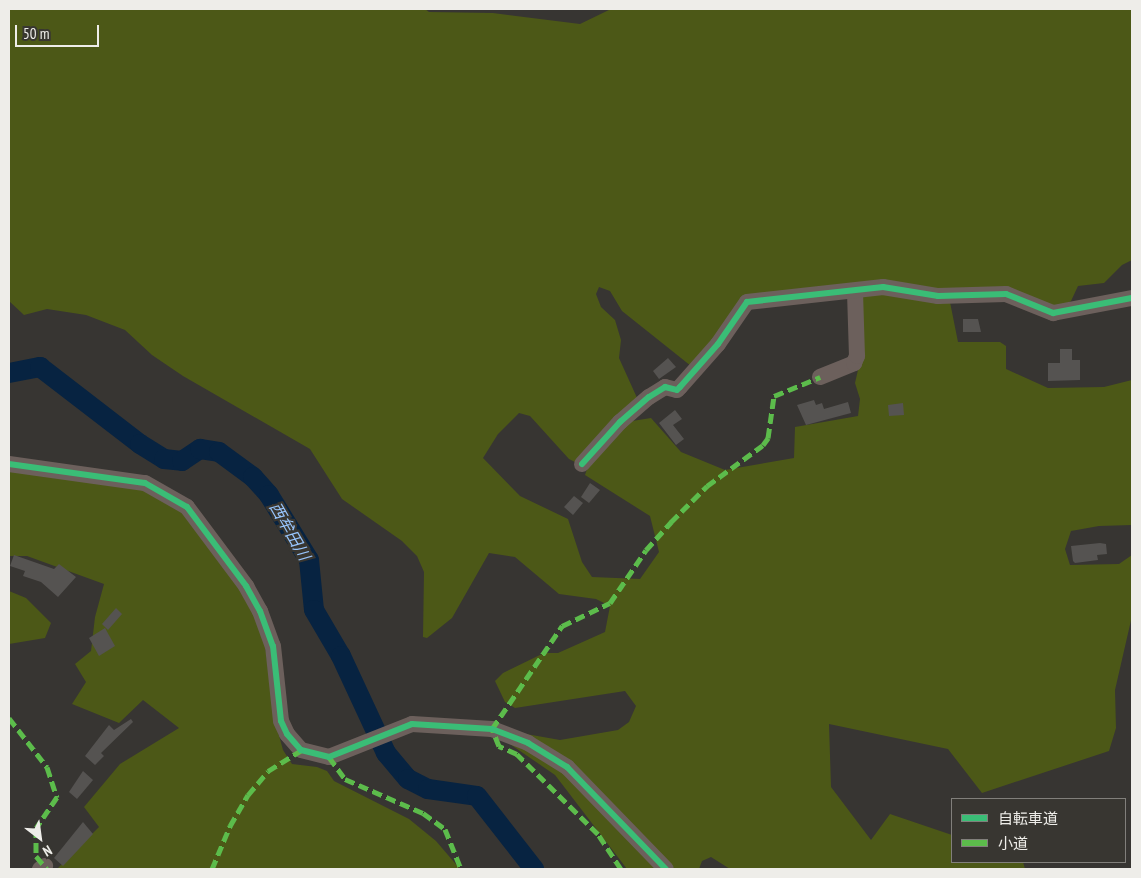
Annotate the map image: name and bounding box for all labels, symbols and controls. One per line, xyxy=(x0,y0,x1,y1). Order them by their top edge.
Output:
scale bar xyxy=(18,15,101,47)
text: 50 m xyxy=(23,24,49,43)
water label: 西牟田川 xyxy=(266,498,314,564)
legend xyxy=(951,798,1126,863)
text: 自転車道 xyxy=(998,809,1058,828)
north arrow xyxy=(15,813,65,863)
text: 小道 xyxy=(998,834,1028,853)
text: N xyxy=(40,841,55,861)

